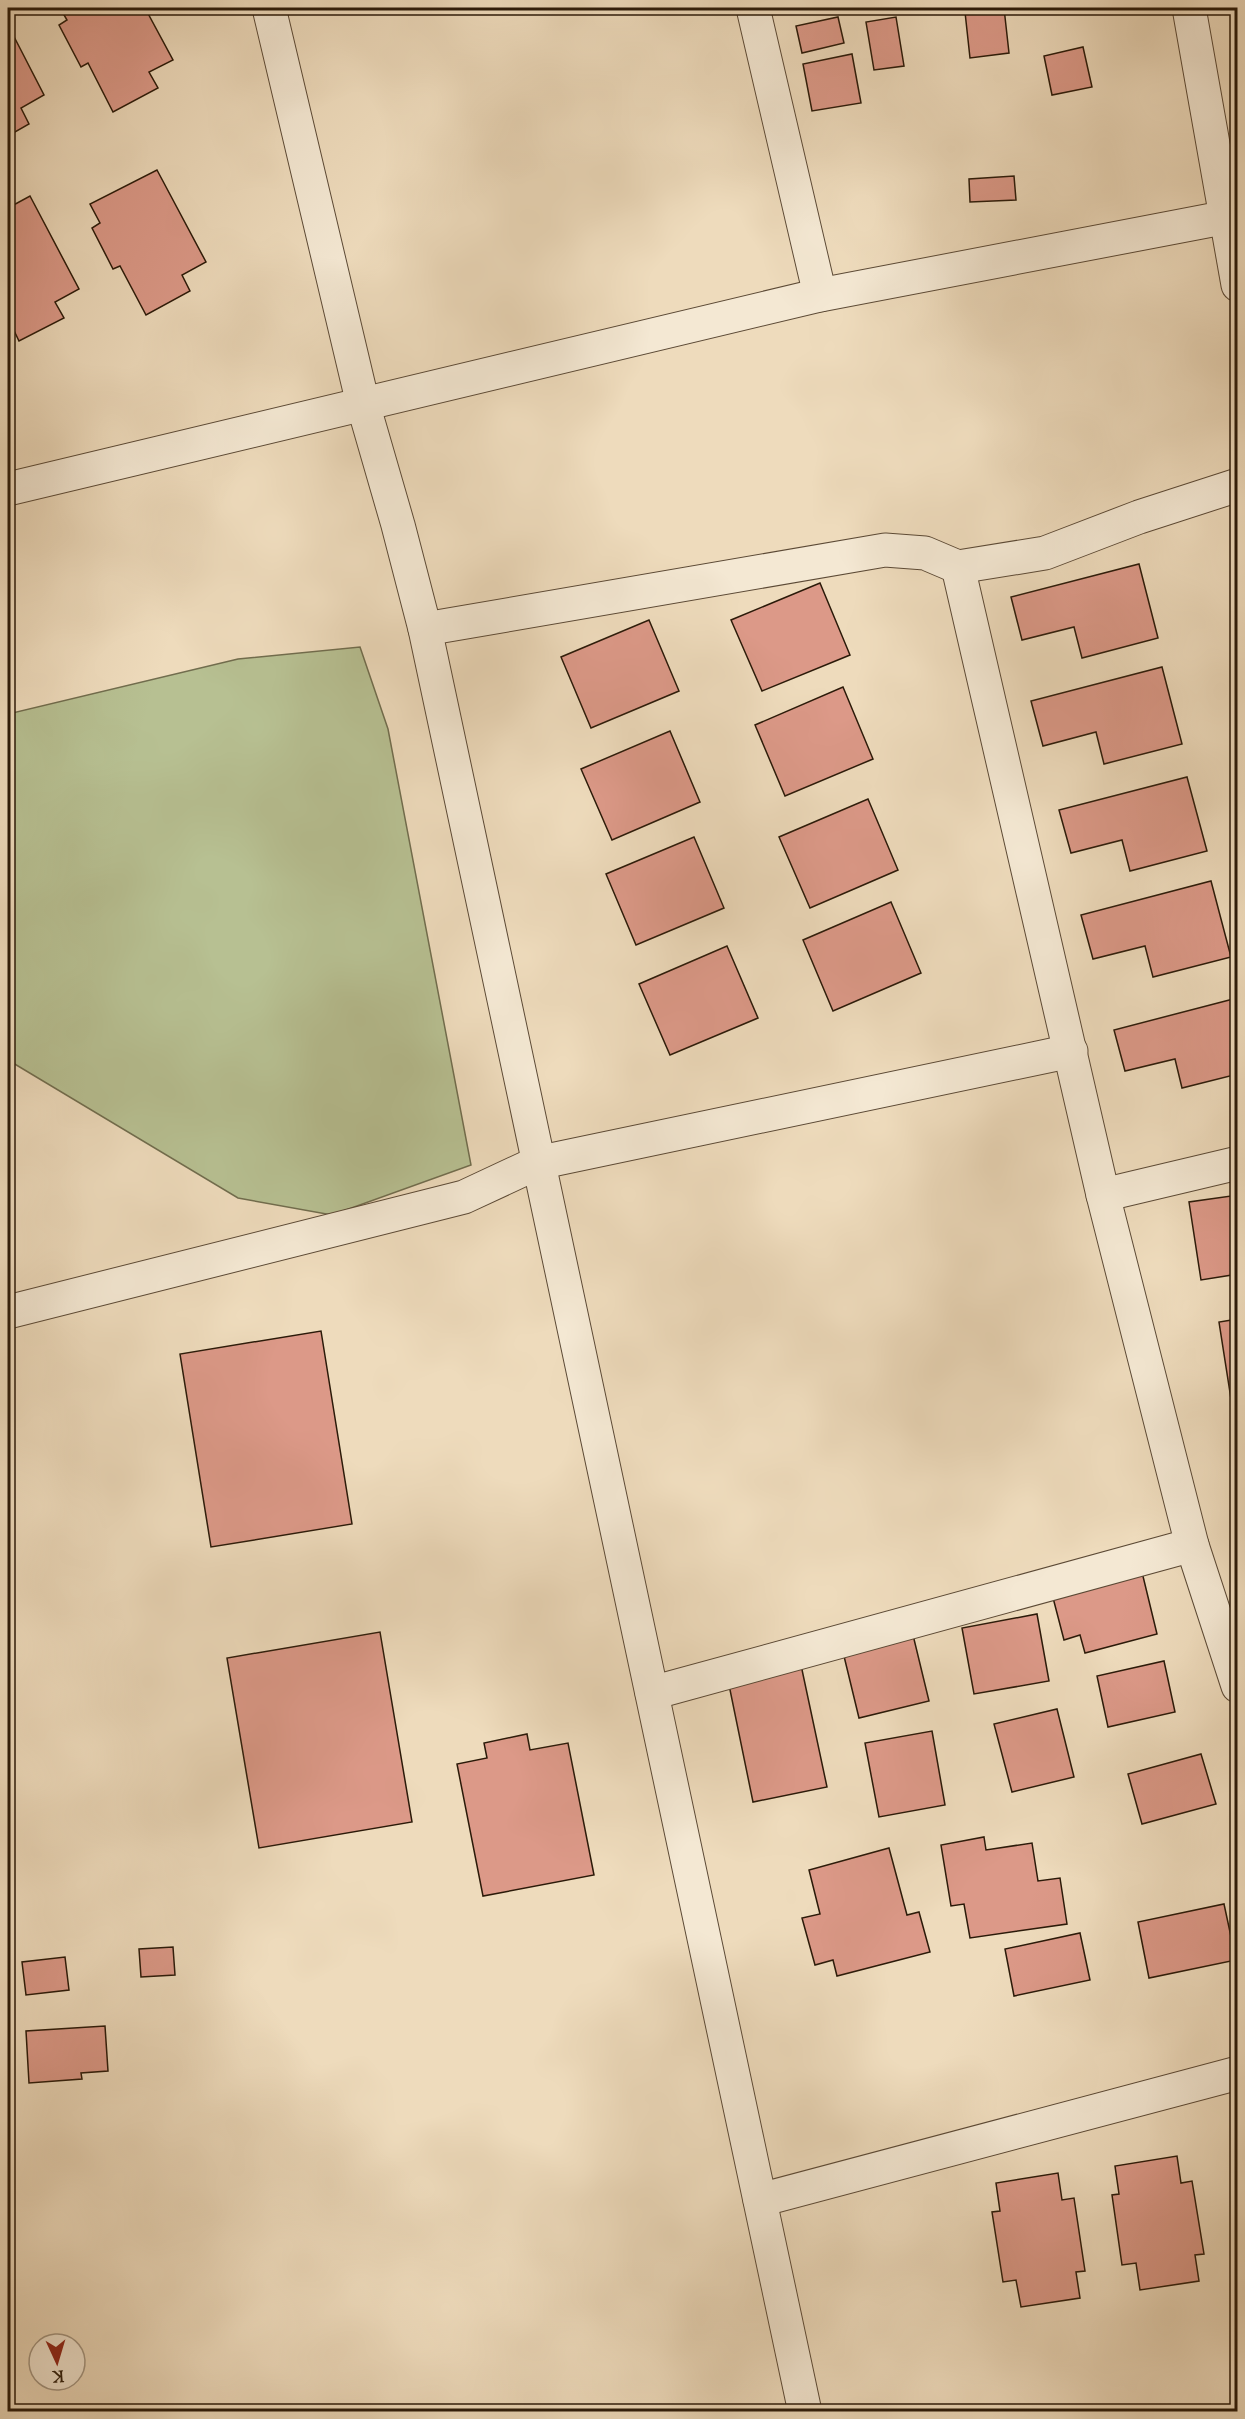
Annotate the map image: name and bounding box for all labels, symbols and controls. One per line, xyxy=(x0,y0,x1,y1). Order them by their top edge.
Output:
north arrow xyxy=(27,2332,87,2392)
text: K xyxy=(51,2363,64,2386)

